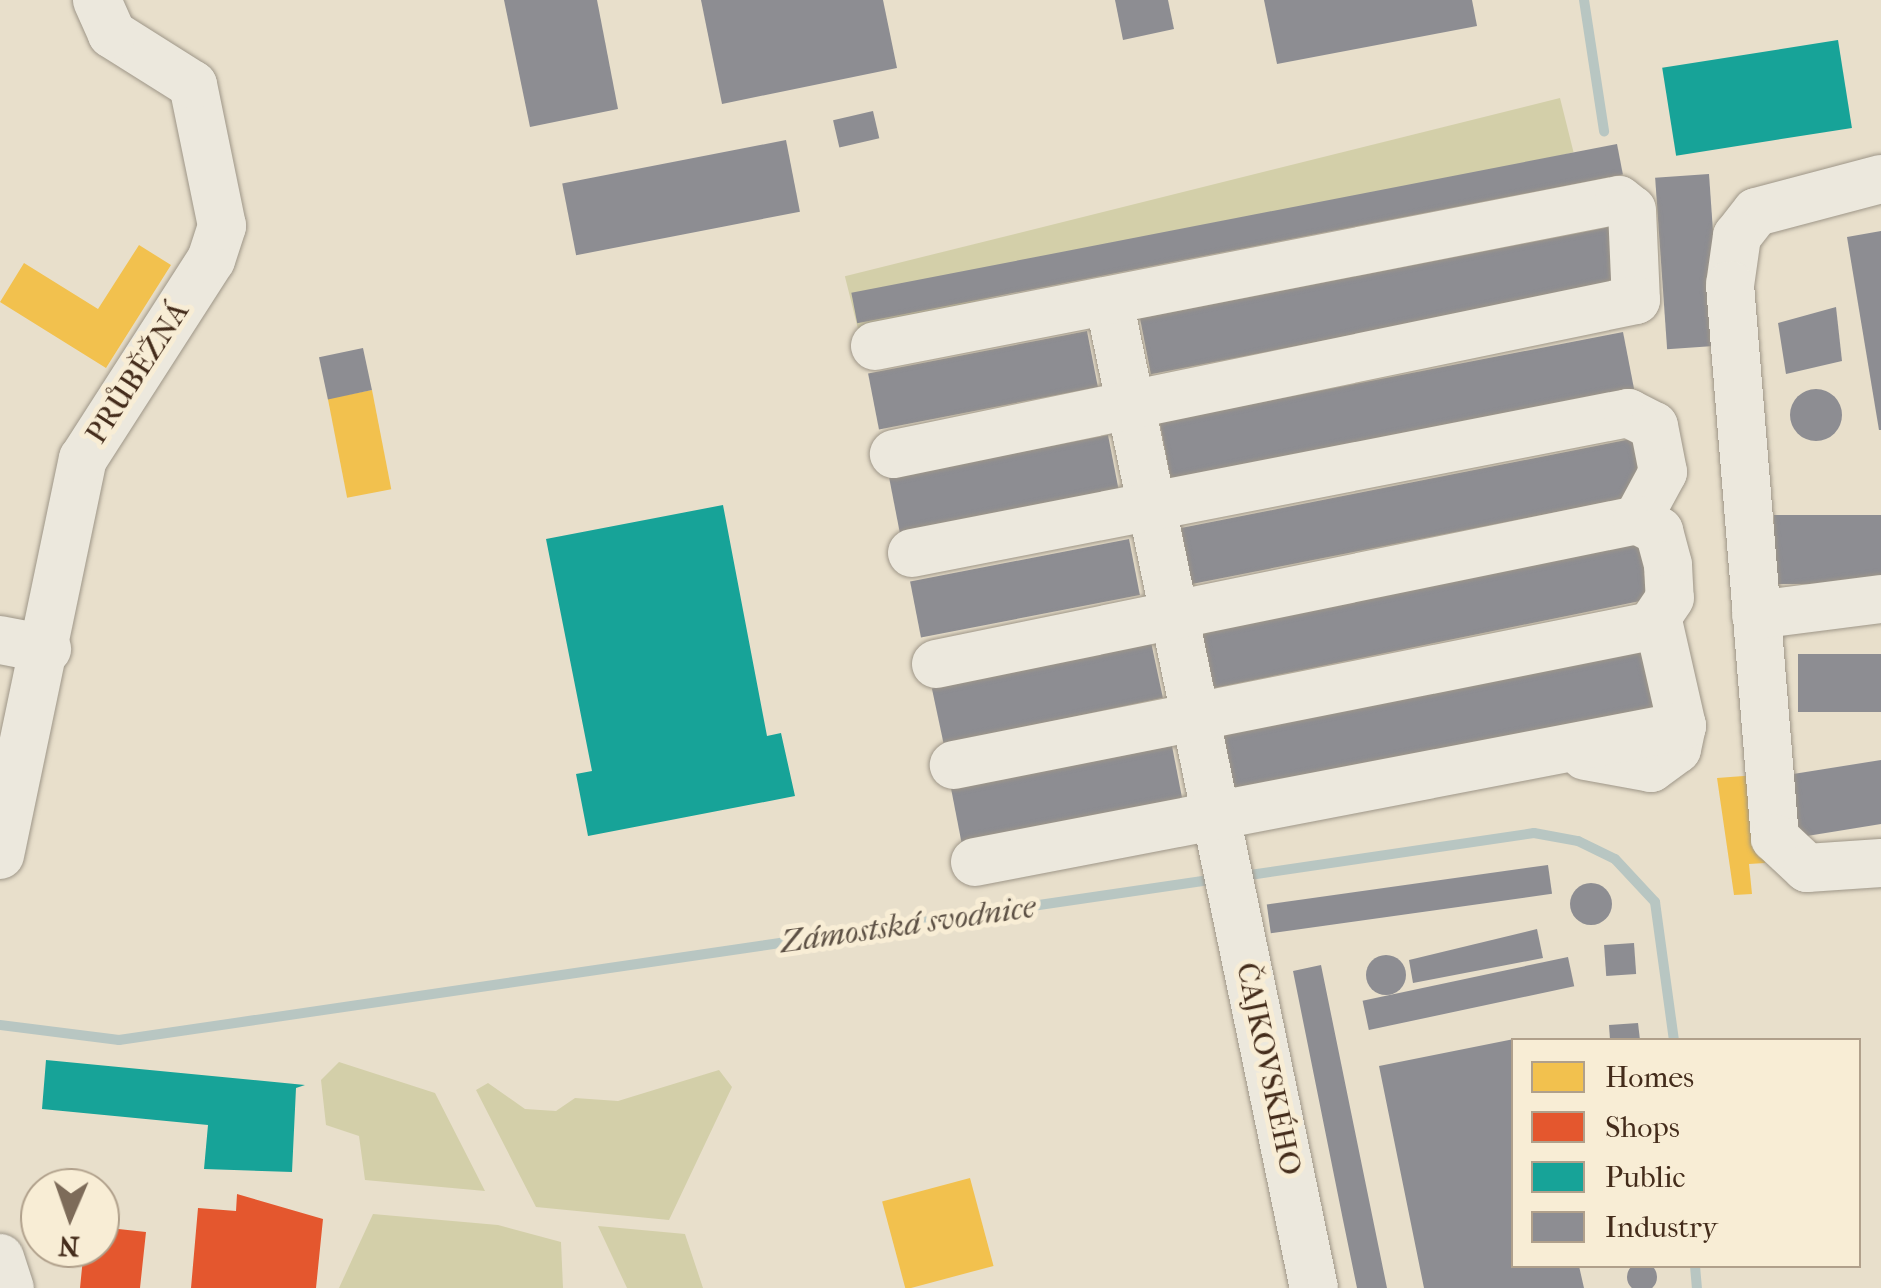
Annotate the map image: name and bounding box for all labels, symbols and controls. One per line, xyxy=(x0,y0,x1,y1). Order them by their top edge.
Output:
street label: PRŮBĚŽNÁ xyxy=(79,295,197,451)
water label: Zámostská svodnice xyxy=(778,888,1038,962)
street label: ČAJKOVSKÉHO xyxy=(1228,960,1308,1178)
legend xyxy=(1511,1038,1861,1268)
text: Homes xyxy=(1605,1060,1694,1095)
text: Shops xyxy=(1605,1110,1680,1145)
text: Public xyxy=(1605,1160,1686,1195)
north arrow xyxy=(20,1168,120,1268)
text: Industry xyxy=(1605,1210,1718,1245)
text: N xyxy=(58,1230,80,1263)

